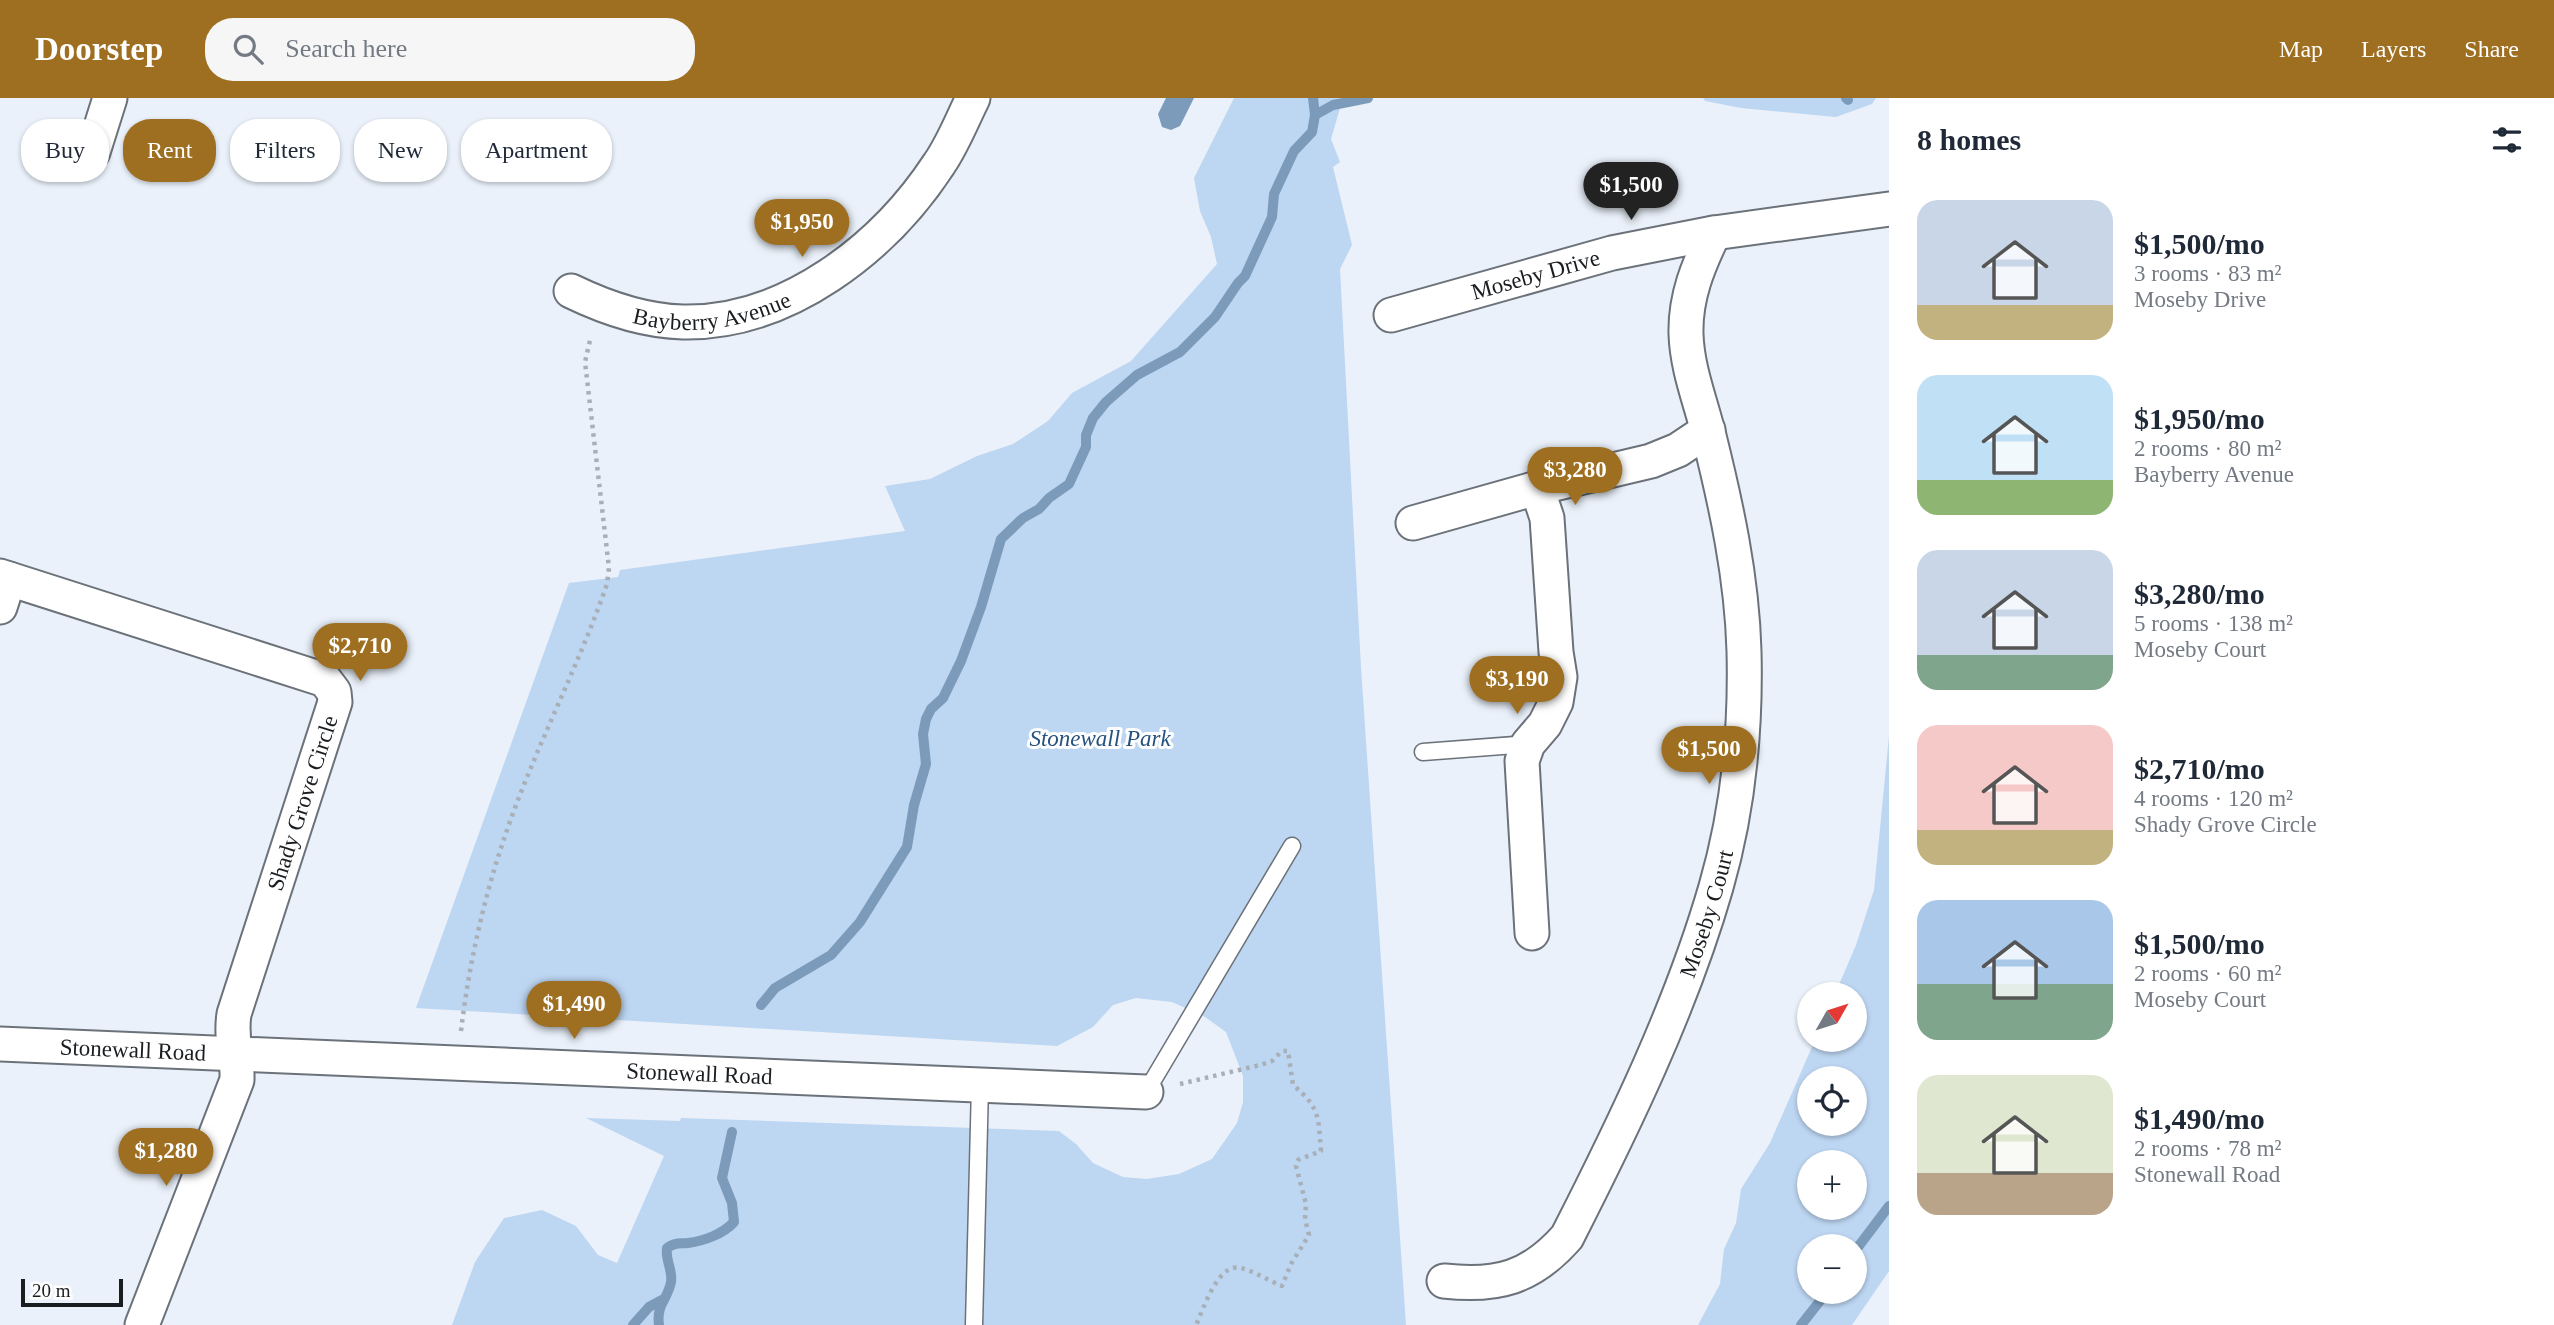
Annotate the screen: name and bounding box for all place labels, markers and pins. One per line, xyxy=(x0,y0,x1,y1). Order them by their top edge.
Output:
pin: $1,500 xyxy=(1574,162,1688,222)
pin: $1,950 xyxy=(745,200,859,259)
pin: $3,280 xyxy=(1518,448,1632,507)
pin: $2,710 xyxy=(303,624,417,683)
pin: $3,190 xyxy=(1460,656,1574,716)
pin: $1,500 xyxy=(1652,726,1766,786)
pin: $1,490 xyxy=(517,982,631,1041)
pin: $1,280 xyxy=(109,1128,223,1188)

